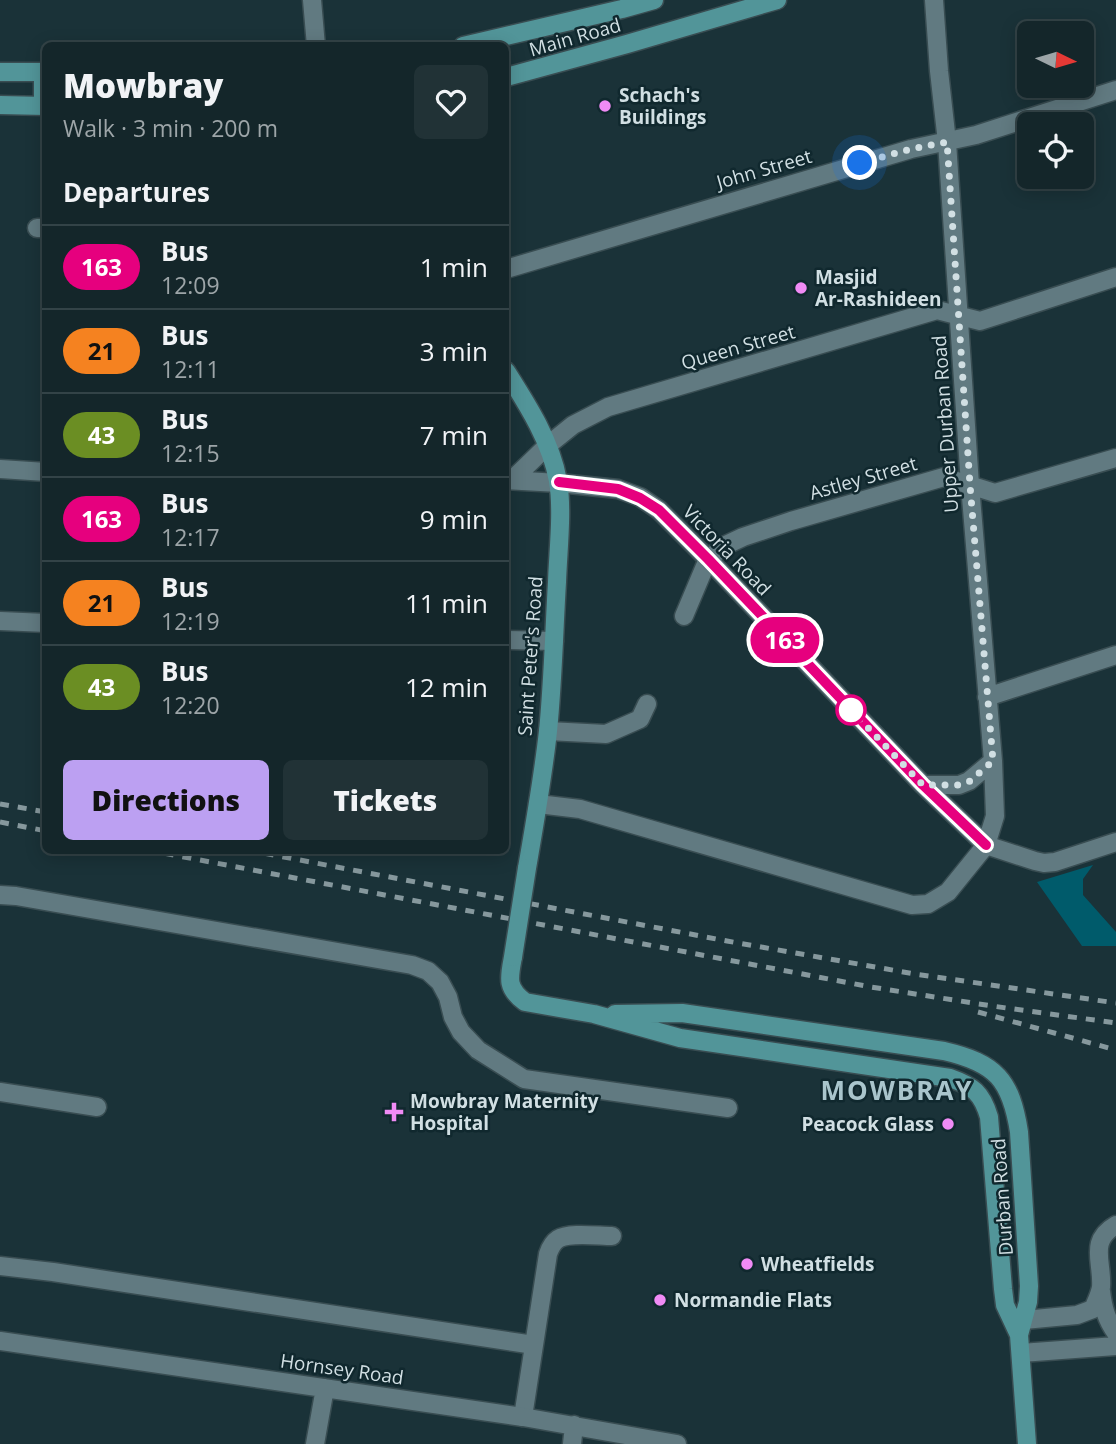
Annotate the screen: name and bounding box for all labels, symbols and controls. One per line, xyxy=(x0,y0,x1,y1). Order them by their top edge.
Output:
street label: Main Road xyxy=(526,11,624,63)
north arrow xyxy=(1017,21,1094,98)
map controls xyxy=(1017,21,1094,189)
text: Mowbray xyxy=(63,63,223,108)
button: heart xyxy=(414,65,488,139)
place label: Schach's Buildings xyxy=(619,82,706,130)
marker: Schach's Buildings xyxy=(597,98,613,114)
text: Walk · 3 min · 200 m xyxy=(63,112,278,144)
button: locate xyxy=(1017,112,1094,189)
street label: John Street xyxy=(711,143,815,196)
your location xyxy=(842,145,877,180)
text: Departures xyxy=(63,174,210,210)
text: Bus xyxy=(161,233,208,269)
text: 1 min xyxy=(420,249,488,285)
text: 163 xyxy=(81,250,122,283)
place label: Masjid Ar-Rashideen xyxy=(815,264,942,312)
text: 12:09 xyxy=(161,269,220,301)
marker: Masjid Ar-Rashideen xyxy=(793,280,809,296)
text: Bus xyxy=(161,317,208,353)
street label: Queen Street xyxy=(678,318,798,376)
text: 3 min xyxy=(420,333,488,369)
text: 21 xyxy=(88,334,115,367)
street label: Upper Durban Road xyxy=(926,334,964,514)
text: 12:11 xyxy=(161,353,220,385)
text: Bus xyxy=(161,401,208,437)
text: 7 min xyxy=(420,417,488,453)
text: 43 xyxy=(88,418,115,451)
text: 12:15 xyxy=(161,437,220,469)
street label: Astley Street xyxy=(806,450,920,506)
text: Bus xyxy=(161,485,208,521)
street label: Victoria Road xyxy=(677,499,777,601)
text: 9 min xyxy=(420,501,488,537)
text: 163 xyxy=(81,502,122,535)
text: 12:17 xyxy=(161,521,220,553)
text: Bus xyxy=(161,569,208,605)
street label: Saint Peter's Road xyxy=(511,575,549,737)
text: 11 min xyxy=(405,585,488,621)
text: 21 xyxy=(88,586,115,619)
text: 12:19 xyxy=(161,605,220,637)
line badge: 163 xyxy=(745,617,825,663)
text: 163 xyxy=(764,623,806,656)
text: Bus xyxy=(161,653,208,689)
text: 12 min xyxy=(405,669,488,705)
text: 43 xyxy=(88,670,115,703)
text: 12:20 xyxy=(161,689,220,721)
unlabelled marker xyxy=(836,695,866,725)
button: Directions xyxy=(63,760,269,840)
button: Tickets xyxy=(283,760,488,840)
district label: MOWBRAY xyxy=(820,1072,974,1108)
place label: Mowbray Maternity Hospital xyxy=(410,1088,599,1136)
marker: Mowbray Maternity Hospital xyxy=(384,1102,404,1122)
place label: Peacock Glass xyxy=(801,1111,934,1137)
marker: Peacock Glass xyxy=(940,1116,956,1132)
street label: Durban Road xyxy=(985,1138,1019,1256)
place label: Wheatfields xyxy=(761,1251,874,1277)
marker: Wheatfields xyxy=(739,1256,755,1272)
place label: Normandie Flats xyxy=(674,1287,832,1313)
marker: Normandie Flats xyxy=(652,1292,668,1308)
street label: Hornsey Road xyxy=(279,1347,405,1391)

